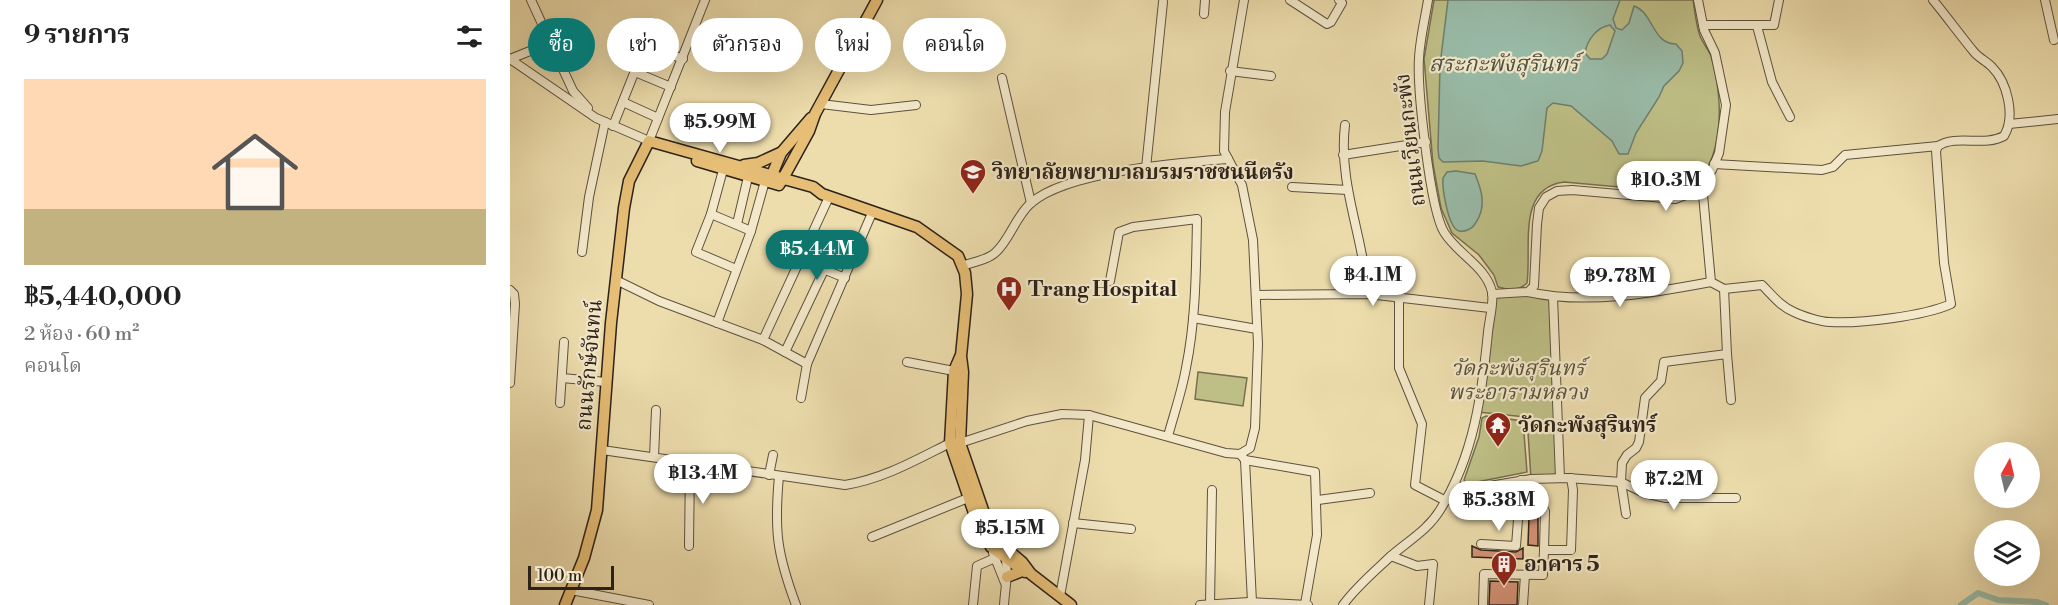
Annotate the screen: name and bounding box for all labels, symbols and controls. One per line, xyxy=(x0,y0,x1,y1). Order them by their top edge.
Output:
chip: ซื้อ xyxy=(528,18,595,72)
chip: เช่า xyxy=(607,18,679,72)
chip: ตัวกรอง xyxy=(691,18,803,72)
chip: ใหม่ xyxy=(815,18,891,72)
chip: คอนโด xyxy=(903,18,1006,72)
text: 9 รายการ xyxy=(24,19,130,51)
icon: filters xyxy=(453,20,486,53)
water label: สระกะพังสุรินทร์ xyxy=(1429,51,1584,78)
street label: ถนนเวียนกะพัง xyxy=(1390,72,1432,208)
pin: ฿5.99M xyxy=(671,103,769,154)
text: ฿5.99M xyxy=(684,110,756,135)
icon: home xyxy=(201,118,309,226)
school or university icon: วิทยาลัยพยาบาลบรมราชชนนีตรัง xyxy=(958,157,988,195)
place label: วิทยาลัยพยาบาลบรมราชชนนีตรัง xyxy=(992,160,1294,186)
pin: ฿10.3M xyxy=(1617,161,1715,212)
text: ฿10.3M xyxy=(1631,168,1701,193)
pin: ฿5.44M xyxy=(768,230,866,281)
text: ฿5.44M xyxy=(780,237,854,262)
pin: ฿4.1M xyxy=(1331,256,1415,307)
pin: ฿9.78M xyxy=(1571,257,1669,308)
text: ฿4.1M xyxy=(1344,263,1402,288)
text: ฿9.78M xyxy=(1584,264,1656,289)
hospital icon: Trang Hospital xyxy=(994,274,1024,312)
place label: Trang Hospital xyxy=(1028,277,1177,303)
text: ฿5,440,000 xyxy=(24,281,182,313)
street label: ถนนรักษ์จันทน์ xyxy=(570,298,609,432)
text: 2 ห้อง · 60 m² xyxy=(24,322,139,347)
text: คอนโด xyxy=(24,354,82,379)
park label: วัดกะพังสุรินทร์ พระอารามหลวง xyxy=(1448,356,1590,406)
temple icon: วัดกะพังสุรินทร์ xyxy=(1483,410,1513,448)
place label: วัดกะพังสุรินทร์ xyxy=(1518,413,1658,439)
north arrow xyxy=(1974,442,2040,508)
map controls xyxy=(1974,442,2040,586)
pin: ฿13.4M xyxy=(654,454,752,505)
pin: ฿7.2M xyxy=(1632,460,1716,511)
text: ฿13.4M xyxy=(668,461,738,486)
text: ฿7.2M xyxy=(1645,467,1703,492)
pin: ฿5.38M xyxy=(1450,481,1548,532)
text: ฿5.38M xyxy=(1463,488,1535,513)
pin: ฿5.15M xyxy=(961,509,1059,560)
text: ฿5.15M xyxy=(975,516,1045,541)
button: layers xyxy=(1974,520,2040,586)
building icon: อาคาร 5 xyxy=(1489,549,1519,587)
place label: อาคาร 5 xyxy=(1524,552,1599,578)
scale bar xyxy=(528,563,614,590)
text: 100 m xyxy=(537,566,582,586)

